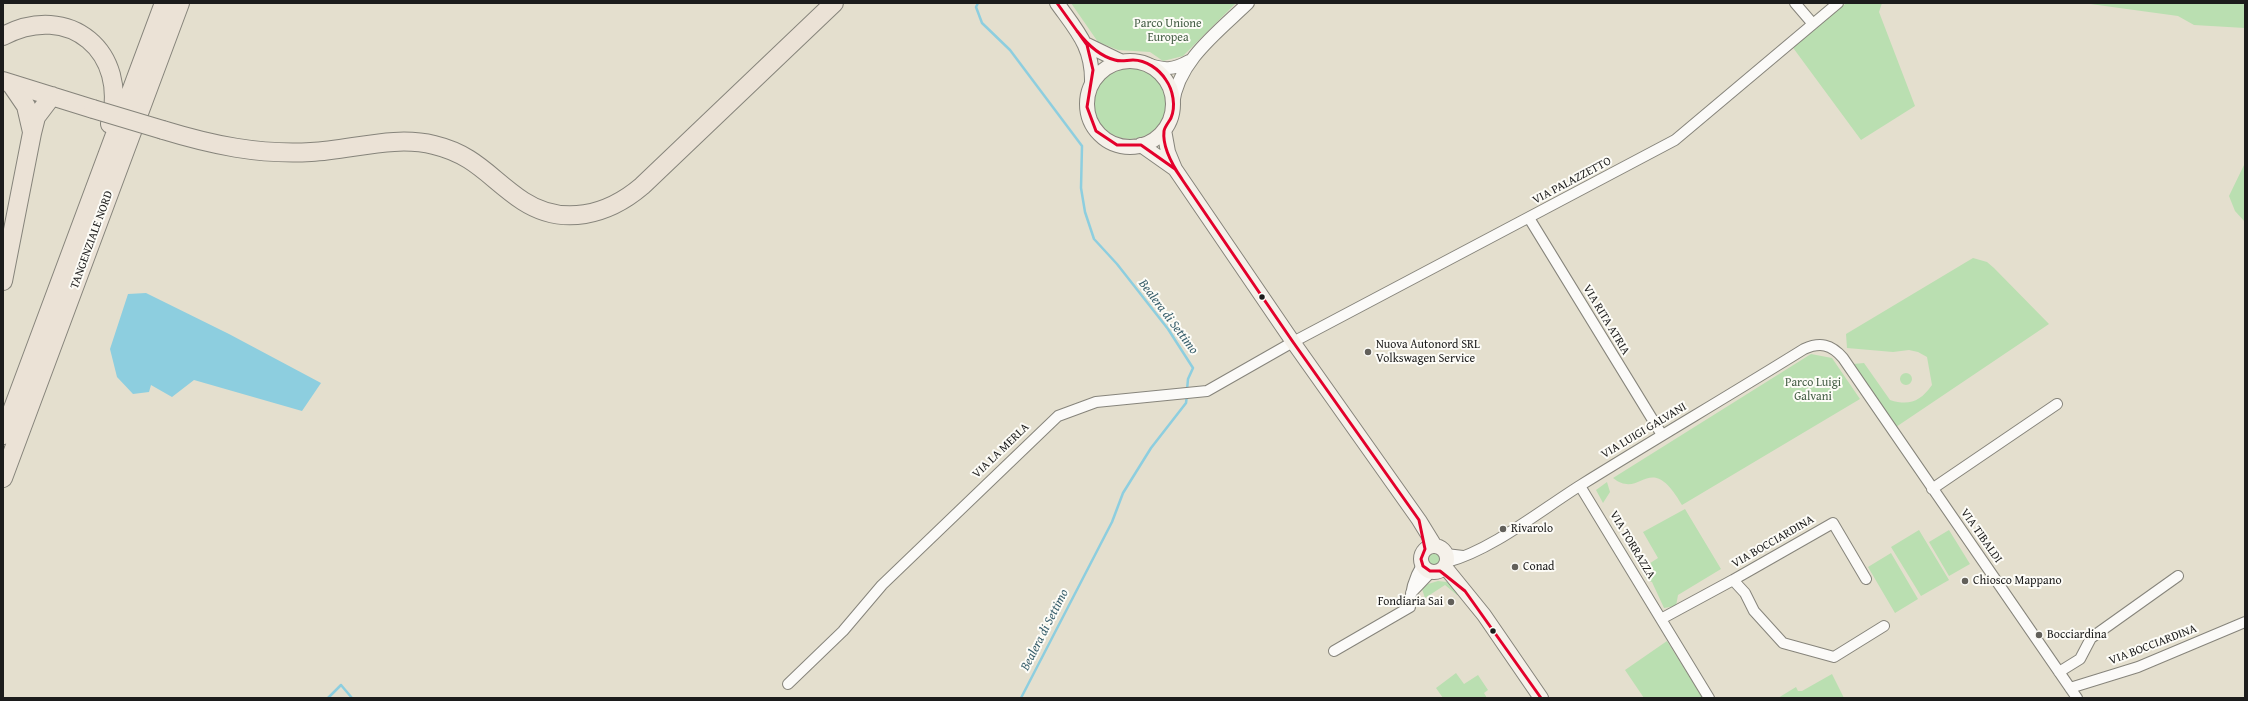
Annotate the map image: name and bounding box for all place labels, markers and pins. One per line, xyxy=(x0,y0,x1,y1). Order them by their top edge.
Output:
unlabelled marker xyxy=(1257,292,1267,302)
place label: Nuova Autonord SRL Volkswagen Service xyxy=(1376,338,1480,366)
marker: Nuova Autonord SRL Volkswagen Service xyxy=(1363,347,1373,357)
place label: Rivarolo xyxy=(1511,522,1553,536)
marker: Rivarolo xyxy=(1498,524,1508,534)
place label: Conad xyxy=(1523,560,1554,574)
marker: Conad xyxy=(1510,562,1520,572)
place label: Chiosco Mappano xyxy=(1973,574,2062,588)
marker: Chiosco Mappano xyxy=(1960,576,1970,586)
place label: Fondiaria Sai xyxy=(1378,595,1443,609)
marker: Fondiaria Sai xyxy=(1446,597,1456,607)
unlabelled marker xyxy=(1488,626,1498,636)
place label: Bocciardina xyxy=(2047,628,2107,642)
marker: Bocciardina xyxy=(2034,630,2044,640)

